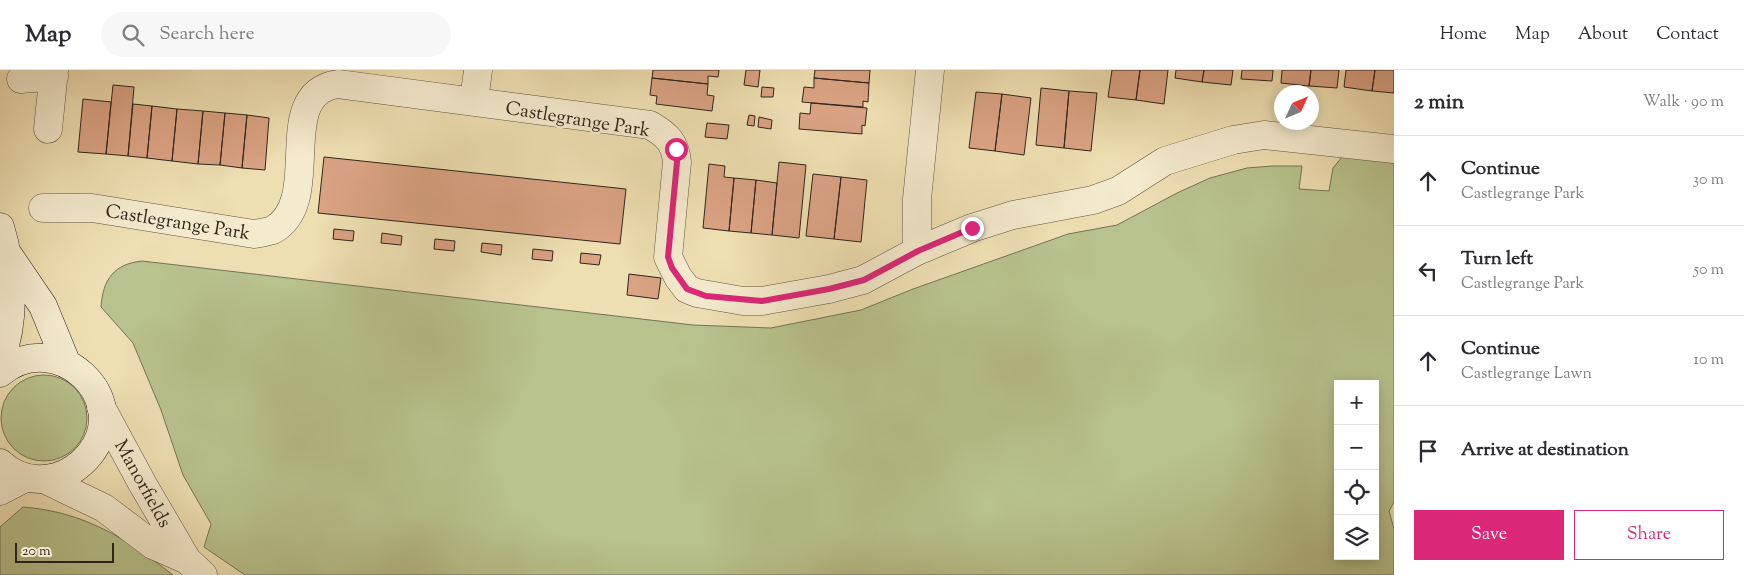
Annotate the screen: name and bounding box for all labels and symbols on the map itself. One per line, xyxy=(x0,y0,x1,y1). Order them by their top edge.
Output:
north arrow xyxy=(1274,85,1319,130)
street label: Castlegrange Park xyxy=(503,96,653,145)
route start xyxy=(665,138,688,161)
street label: Castlegrange Park xyxy=(103,199,253,248)
route end xyxy=(961,217,984,240)
street label: Manorfields xyxy=(106,435,177,533)
scale bar xyxy=(15,540,114,563)

